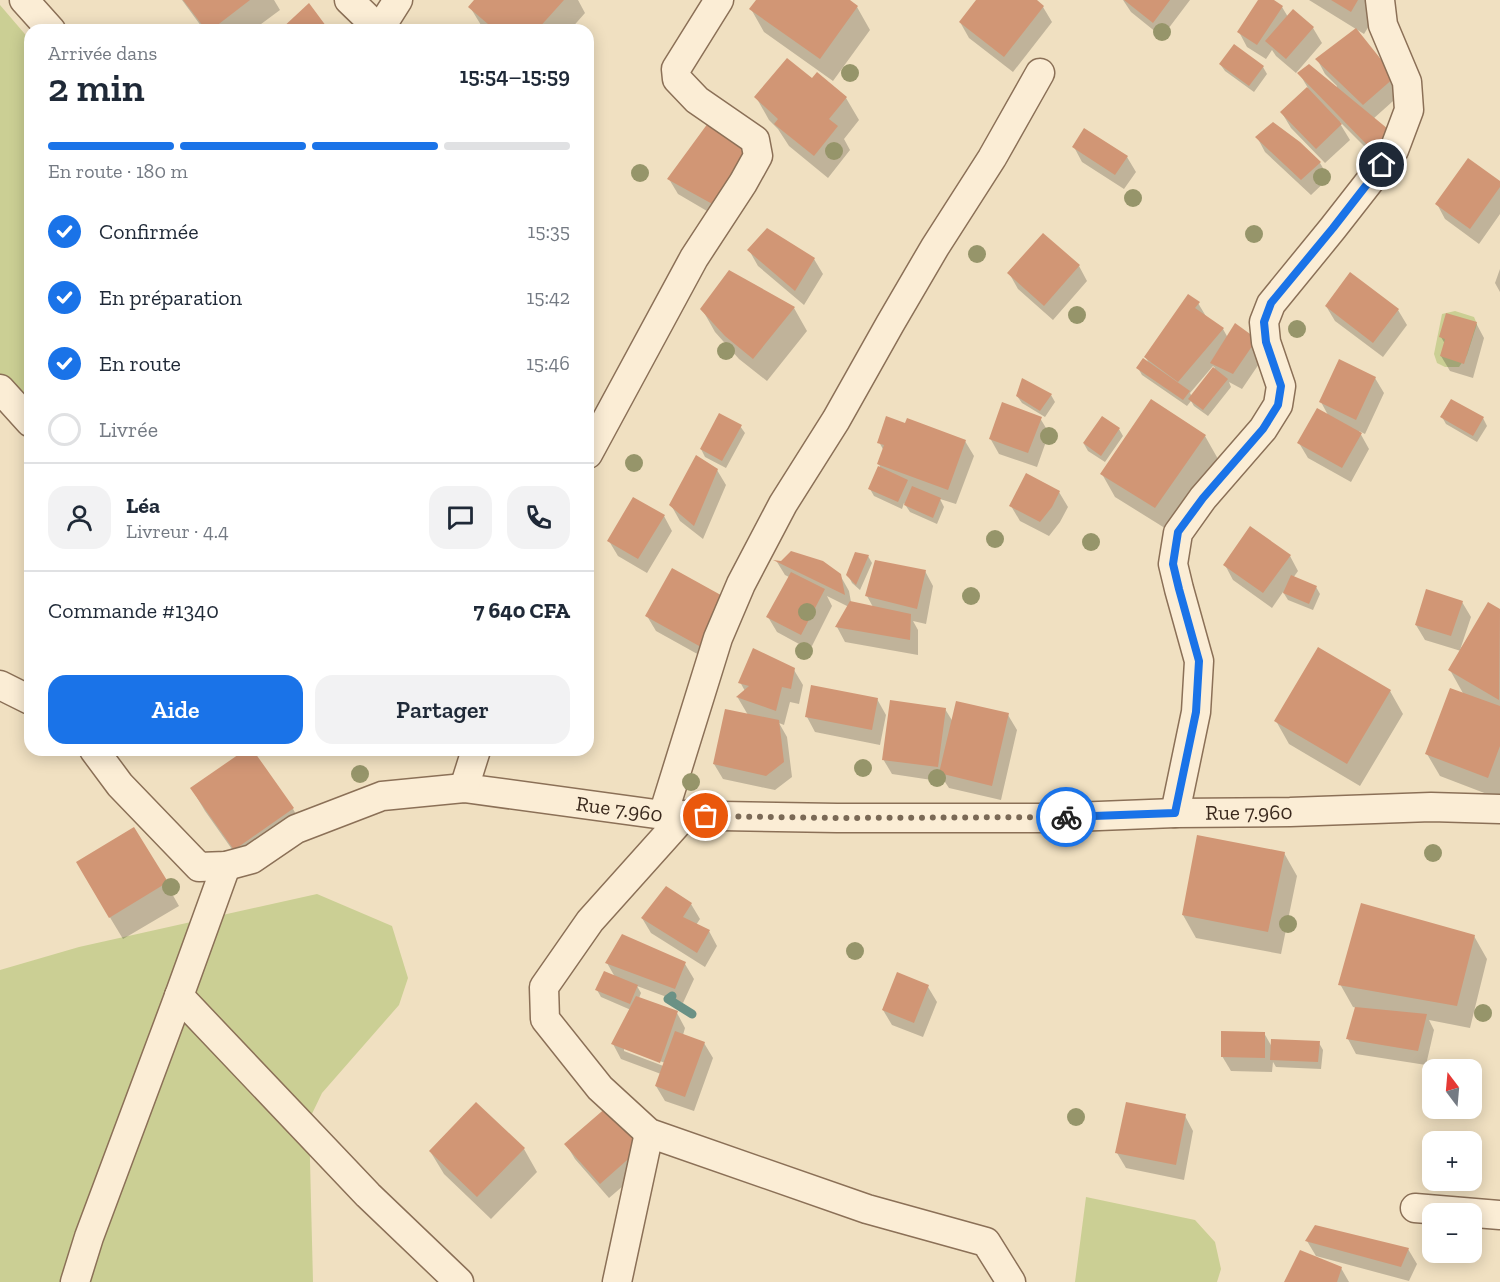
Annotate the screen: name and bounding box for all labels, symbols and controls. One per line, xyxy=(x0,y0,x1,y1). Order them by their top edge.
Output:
text: Arrivée dans xyxy=(48,41,157,65)
text: 15:54–15:59 xyxy=(459,62,570,89)
text: 2 min xyxy=(48,64,145,111)
pin xyxy=(1356,139,1407,190)
icon: home xyxy=(1365,148,1398,181)
text: En route · 180 m xyxy=(48,159,188,183)
icon: check xyxy=(48,215,81,248)
text: Confirmée xyxy=(99,218,199,245)
text: 15:35 xyxy=(528,219,570,243)
icon: check xyxy=(48,281,81,314)
text: En préparation xyxy=(99,284,242,311)
text: 15:42 xyxy=(527,285,570,309)
icon: check xyxy=(48,347,81,380)
text: En route xyxy=(99,350,181,377)
text: 15:46 xyxy=(526,351,570,375)
text: Livrée xyxy=(99,416,158,443)
button: person xyxy=(48,486,111,549)
button: chat xyxy=(429,486,492,549)
button: phone xyxy=(507,486,570,549)
text: Léa xyxy=(126,492,160,519)
text: Livreur · 4.4 xyxy=(126,519,229,543)
text: Commande #1340 xyxy=(48,597,219,624)
text: 7 640 CFA xyxy=(473,597,570,624)
button: Aide xyxy=(48,675,303,744)
button: Partager xyxy=(315,675,570,744)
courier xyxy=(1036,787,1096,847)
street label: Rue 7.960 xyxy=(575,790,664,827)
pin xyxy=(680,790,731,841)
icon: bag xyxy=(689,799,722,832)
street label: Rue 7.960 xyxy=(1205,799,1293,825)
icon: bike xyxy=(1050,801,1083,834)
north arrow xyxy=(1422,1059,1482,1119)
map controls xyxy=(1422,1059,1482,1263)
button: + xyxy=(1422,1131,1482,1191)
button: − xyxy=(1422,1203,1482,1263)

